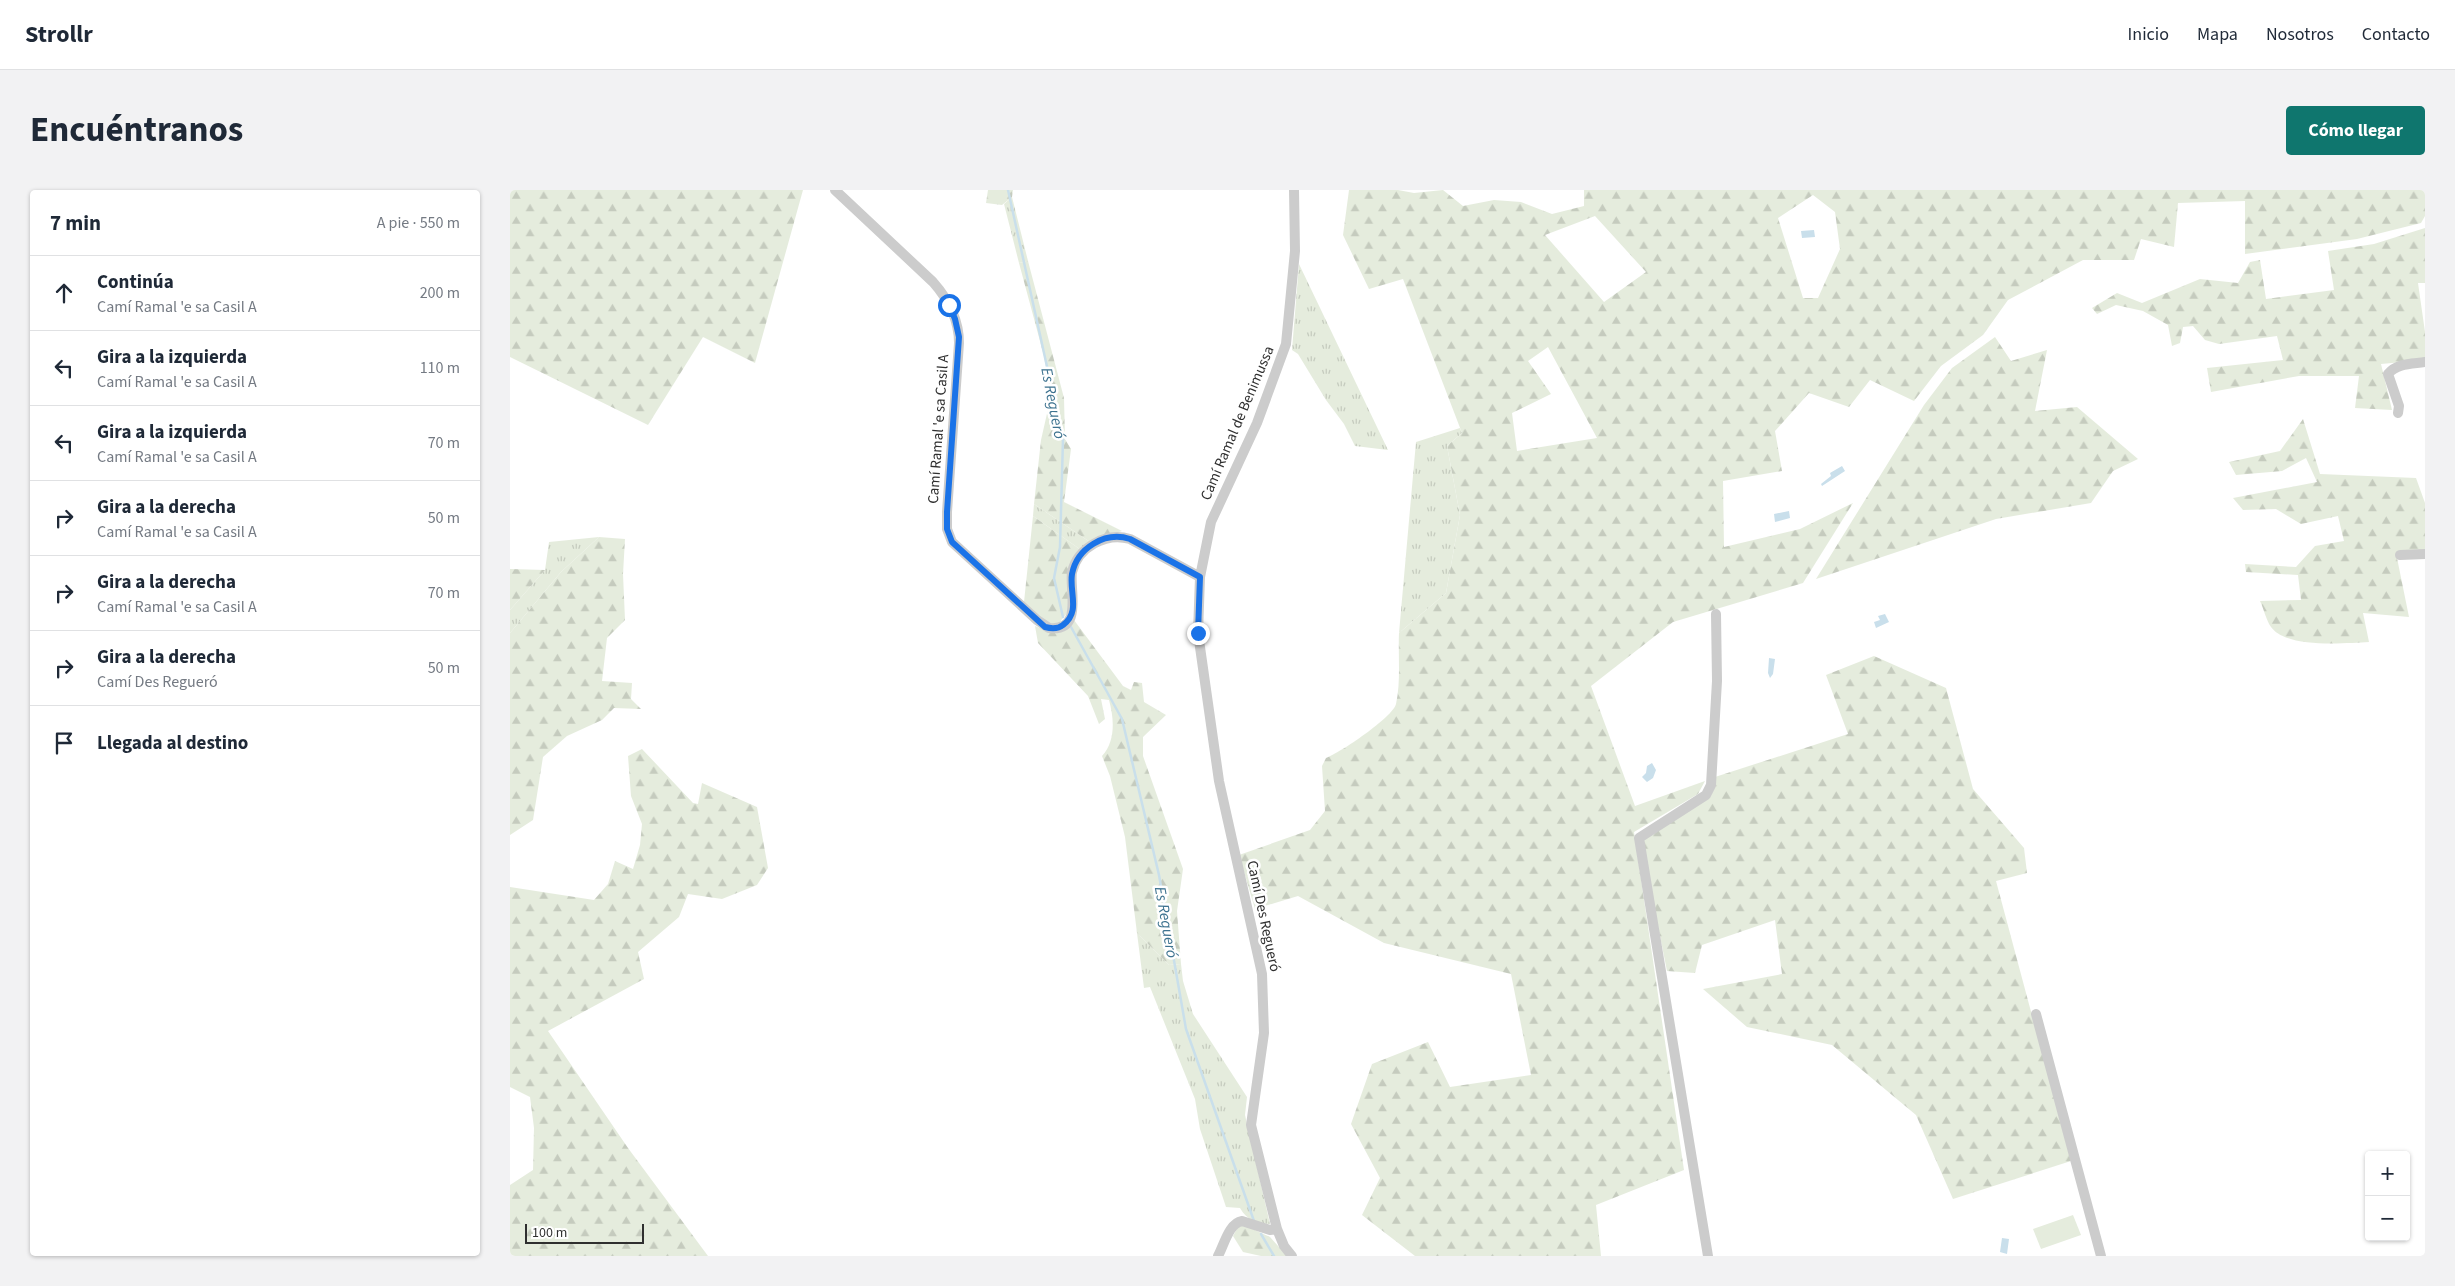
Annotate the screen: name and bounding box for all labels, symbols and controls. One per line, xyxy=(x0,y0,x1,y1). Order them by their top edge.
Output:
text: Strollr xyxy=(25,17,93,52)
text: Inicio xyxy=(2128,22,2169,47)
text: Mapa xyxy=(2197,22,2238,47)
text: Nosotros xyxy=(2266,22,2334,47)
text: Contacto xyxy=(2362,22,2430,47)
text: Encuéntranos xyxy=(30,105,243,155)
button: Cómo llegar xyxy=(2286,106,2425,155)
text: 7 min xyxy=(50,208,101,238)
text: A pie · 550 m xyxy=(377,212,460,234)
text: Continúa xyxy=(97,269,174,296)
icon: ahead xyxy=(50,279,78,307)
text: 200 m xyxy=(420,282,460,304)
route start xyxy=(938,294,961,317)
text: Camí Ramal 'e sa Casil A xyxy=(97,296,257,318)
street label: Camí Ramal de Benimussa xyxy=(1195,343,1280,504)
text: Gira a la izquierda xyxy=(97,344,247,371)
street label: Camí Ramal 'e sa Casil A xyxy=(923,353,954,504)
icon: left xyxy=(50,354,78,382)
text: 110 m xyxy=(420,357,460,379)
water label: Es Regueró xyxy=(1035,366,1071,441)
text: Camí Ramal 'e sa Casil A xyxy=(97,371,257,393)
text: Gira a la izquierda xyxy=(97,419,247,446)
icon: left xyxy=(50,429,78,457)
text: 70 m xyxy=(428,432,460,454)
text: Camí Ramal 'e sa Casil A xyxy=(97,446,257,468)
text: Gira a la derecha xyxy=(97,494,236,521)
icon: right xyxy=(50,504,78,532)
text: 50 m xyxy=(428,507,460,529)
text: Camí Ramal 'e sa Casil A xyxy=(97,521,257,543)
text: Gira a la derecha xyxy=(97,569,236,596)
icon: right xyxy=(50,579,78,607)
text: 70 m xyxy=(428,582,460,604)
text: Camí Ramal 'e sa Casil A xyxy=(97,596,257,618)
route end xyxy=(1187,622,1210,645)
text: Gira a la derecha xyxy=(97,644,236,671)
icon: right xyxy=(50,654,78,682)
text: 50 m xyxy=(428,657,460,679)
text: Camí Des Regueró xyxy=(97,671,218,693)
icon: arrive xyxy=(50,729,78,757)
text: Llegada al destino xyxy=(97,730,248,757)
street label: Camí Des Regueró xyxy=(1241,859,1286,974)
water label: Es Regueró xyxy=(1149,885,1183,960)
map controls xyxy=(2365,1151,2410,1241)
button: + xyxy=(2365,1151,2410,1196)
button: − xyxy=(2365,1196,2410,1241)
scale bar xyxy=(525,1221,644,1244)
text: 100 m xyxy=(532,1223,567,1243)

